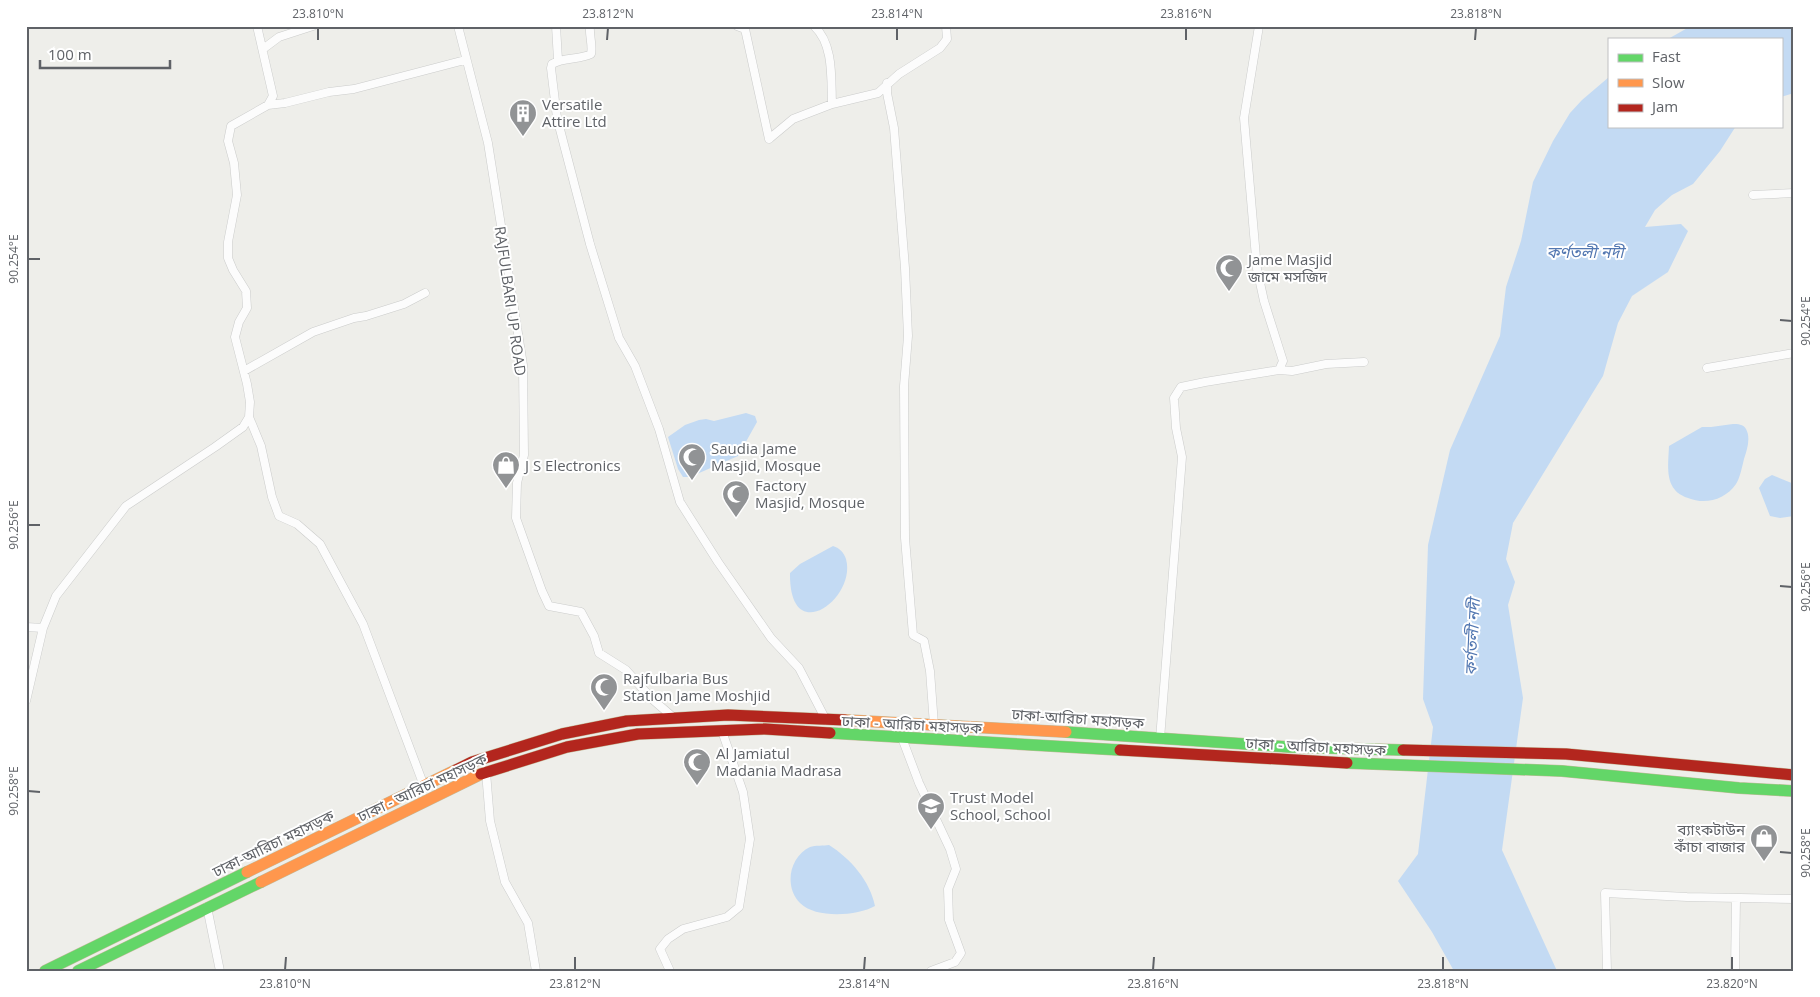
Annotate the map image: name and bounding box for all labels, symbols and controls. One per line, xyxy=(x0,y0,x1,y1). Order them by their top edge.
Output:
text: 23.810°N xyxy=(292,5,344,22)
text: 23.812°N xyxy=(582,5,634,22)
text: 23.814°N xyxy=(871,5,923,22)
text: 23.816°N xyxy=(1160,5,1212,22)
text: 23.818°N xyxy=(1450,5,1502,22)
scale bar xyxy=(40,38,170,70)
legend xyxy=(1608,38,1782,128)
text: 100 m xyxy=(48,44,92,64)
text: Fast xyxy=(1652,46,1681,66)
text: Slow xyxy=(1652,72,1685,92)
place label: Versatile Attire Ltd xyxy=(542,94,607,131)
text: Jam xyxy=(1650,96,1678,116)
building icon: Versatile Attire Ltd xyxy=(508,98,538,137)
street label: RAJFULBARI UP ROAD xyxy=(491,225,531,377)
text: 90.254°E xyxy=(5,234,22,284)
water label: কর্ণতলী নদী xyxy=(1547,241,1626,263)
place label: Jame Masjid জামে মসজিদ xyxy=(1246,249,1332,286)
mosque icon: Jame Masjid জামে মসজিদ xyxy=(1214,253,1244,292)
text: 90.254°E xyxy=(1797,296,1814,346)
place label: Saudia Jame Masjid, Mosque xyxy=(711,438,821,475)
mosque icon: Saudia Jame Masjid, Mosque xyxy=(677,442,707,481)
shop icon: J S Electronics xyxy=(491,450,521,489)
place label: J S Electronics xyxy=(523,455,621,475)
place label: Factory Masjid, Mosque xyxy=(755,475,865,512)
mosque icon: Factory Masjid, Mosque xyxy=(721,479,751,518)
text: 90.256°E xyxy=(5,500,22,550)
text: 90.256°E xyxy=(1797,562,1814,612)
water label: কর্ণতলী নদী xyxy=(1459,595,1485,676)
place label: Rajfulbaria Bus Station Jame Moshjid xyxy=(623,668,770,705)
mosque icon: Rajfulbaria Bus Station Jame Moshjid xyxy=(589,672,619,711)
street label: ঢাকা-আরিচা মহাসড়ক xyxy=(1010,703,1146,733)
street label: ঢাকা - আরিচা মহাসড়ক xyxy=(840,710,984,738)
street label: ঢাকা - আরিচা মহাসড়ক xyxy=(1244,732,1388,760)
place label: Al Jamiatul Madania Madrasa xyxy=(716,743,842,780)
mosque icon: Al Jamiatul Madania Madrasa xyxy=(682,747,712,786)
street label: ঢাকা - আরিচা মহাসড়ক xyxy=(353,748,491,826)
text: 90.258°E xyxy=(5,766,22,816)
place label: Trust Model School, School xyxy=(950,787,1051,824)
school or university icon: Trust Model School, School xyxy=(916,791,946,830)
street label: ঢাকা-আরিচা মহাসড়ক xyxy=(208,805,338,882)
place label: ব্যাংকটাউন কাঁচা বাজার xyxy=(1673,819,1746,856)
shop icon: ব্যাংকটাউন কাঁচা বাজার xyxy=(1749,823,1779,862)
text: 90.258°E xyxy=(1797,828,1814,878)
text: 23.810°N xyxy=(259,975,311,992)
text: 23.812°N xyxy=(549,975,601,992)
text: 23.814°N xyxy=(838,975,890,992)
text: 23.816°N xyxy=(1127,975,1179,992)
text: 23.818°N xyxy=(1417,975,1469,992)
text: 23.820°N xyxy=(1706,975,1758,992)

